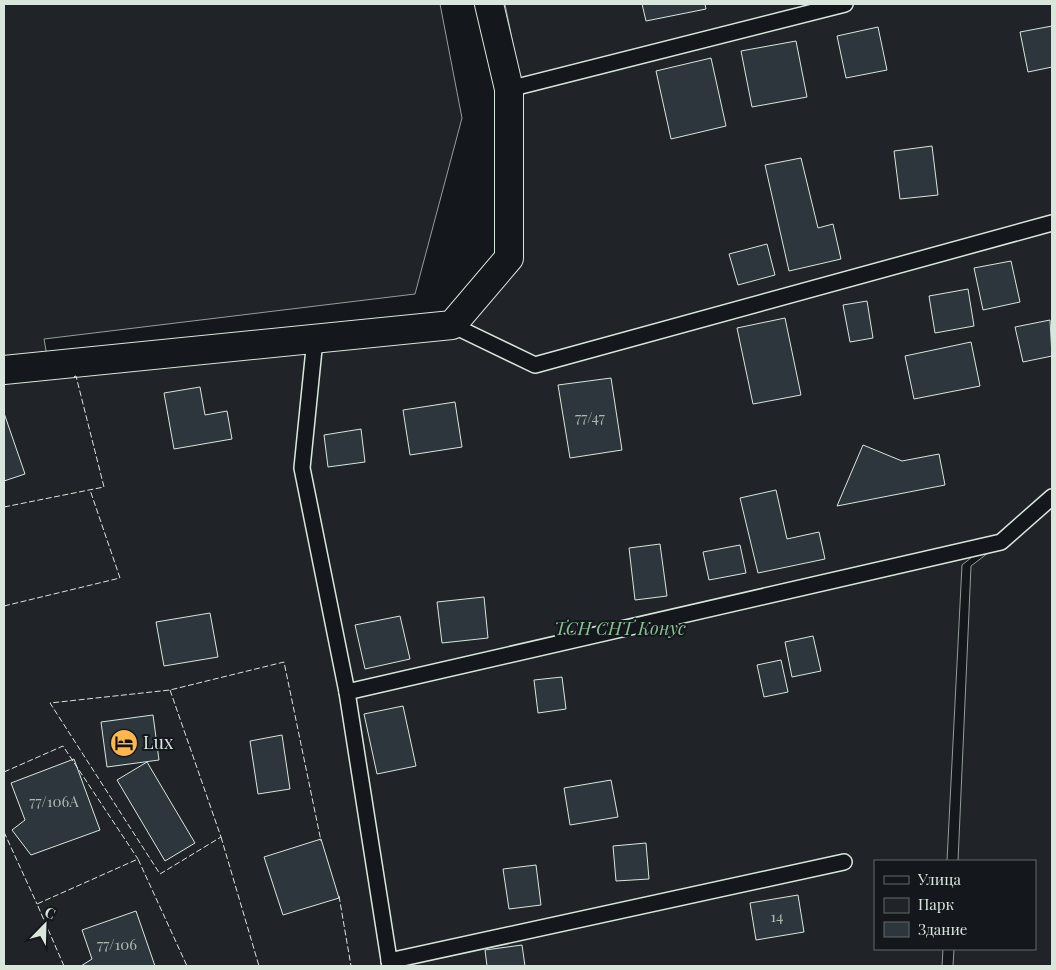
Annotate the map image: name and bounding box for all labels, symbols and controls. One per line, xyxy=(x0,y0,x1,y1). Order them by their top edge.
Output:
house number: 77/47 xyxy=(575,407,605,427)
park label: ТСН СНТ Конус xyxy=(554,616,686,640)
hotel icon: Lux xyxy=(109,728,139,758)
place label: Lux xyxy=(143,730,174,754)
house number: 77/106А xyxy=(29,791,79,811)
legend xyxy=(874,860,1036,950)
text: Улица xyxy=(917,869,961,889)
text: Парк xyxy=(918,894,954,914)
north arrow xyxy=(20,900,70,950)
text: С xyxy=(42,902,59,923)
house number: 14 xyxy=(771,906,783,926)
text: Здание xyxy=(918,919,967,939)
house number: 77/106 xyxy=(97,934,137,954)

